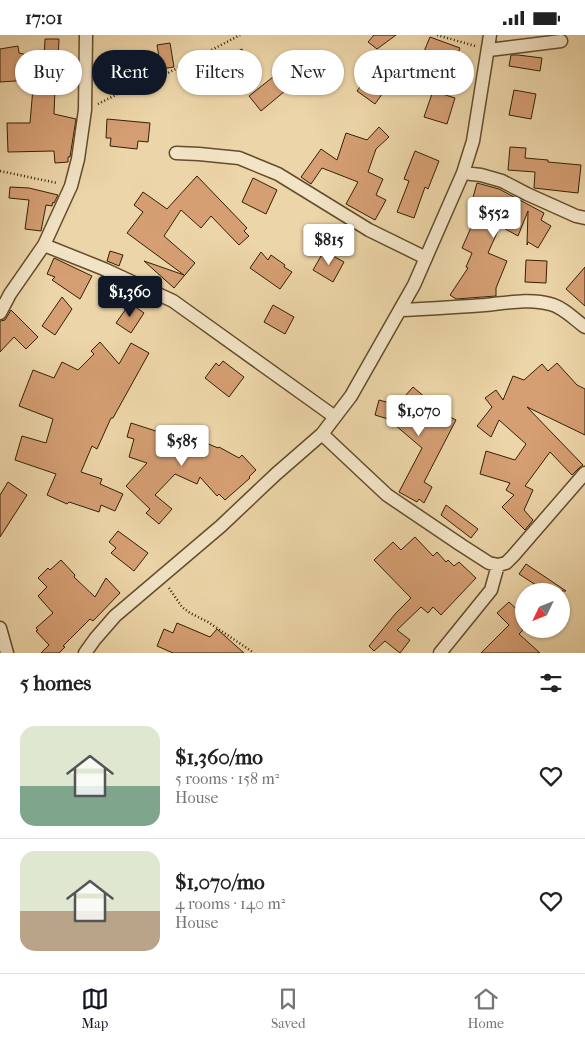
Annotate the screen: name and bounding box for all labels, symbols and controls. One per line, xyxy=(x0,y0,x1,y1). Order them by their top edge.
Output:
text: 17:01 xyxy=(25,7,63,29)
chip: Buy xyxy=(15,50,82,95)
chip: Rent xyxy=(92,50,167,95)
chip: Filters xyxy=(177,50,262,95)
chip: New xyxy=(272,50,344,95)
chip: Apartment xyxy=(354,50,474,95)
pin: $552 xyxy=(464,197,524,239)
text: $552 xyxy=(479,203,509,222)
pin: $815 xyxy=(299,223,359,266)
text: $815 xyxy=(314,230,344,249)
pin: $1,360 xyxy=(89,275,171,318)
text: $1,360 xyxy=(109,282,151,301)
pin: $1,070 xyxy=(378,395,460,437)
text: $1,070 xyxy=(397,401,441,420)
pin: $585 xyxy=(152,425,212,467)
text: $585 xyxy=(167,431,197,450)
north arrow xyxy=(515,583,570,637)
map controls xyxy=(515,583,570,638)
icon: filters xyxy=(537,669,565,697)
text: 5 homes xyxy=(20,671,91,695)
text: $1,360/mo xyxy=(175,745,263,769)
icon: home xyxy=(60,746,120,806)
icon: heart xyxy=(537,762,565,790)
text: 5 rooms · 158 m² xyxy=(175,769,279,788)
text: House xyxy=(175,788,218,807)
text: $1,070/mo xyxy=(175,870,265,894)
icon: home xyxy=(60,871,120,931)
icon: heart xyxy=(537,887,565,915)
text: 4 rooms · 140 m² xyxy=(175,894,285,913)
text: House xyxy=(175,913,218,932)
tab: Map xyxy=(81,985,109,1032)
tab: Saved xyxy=(271,985,306,1032)
tab: Home xyxy=(468,985,504,1032)

